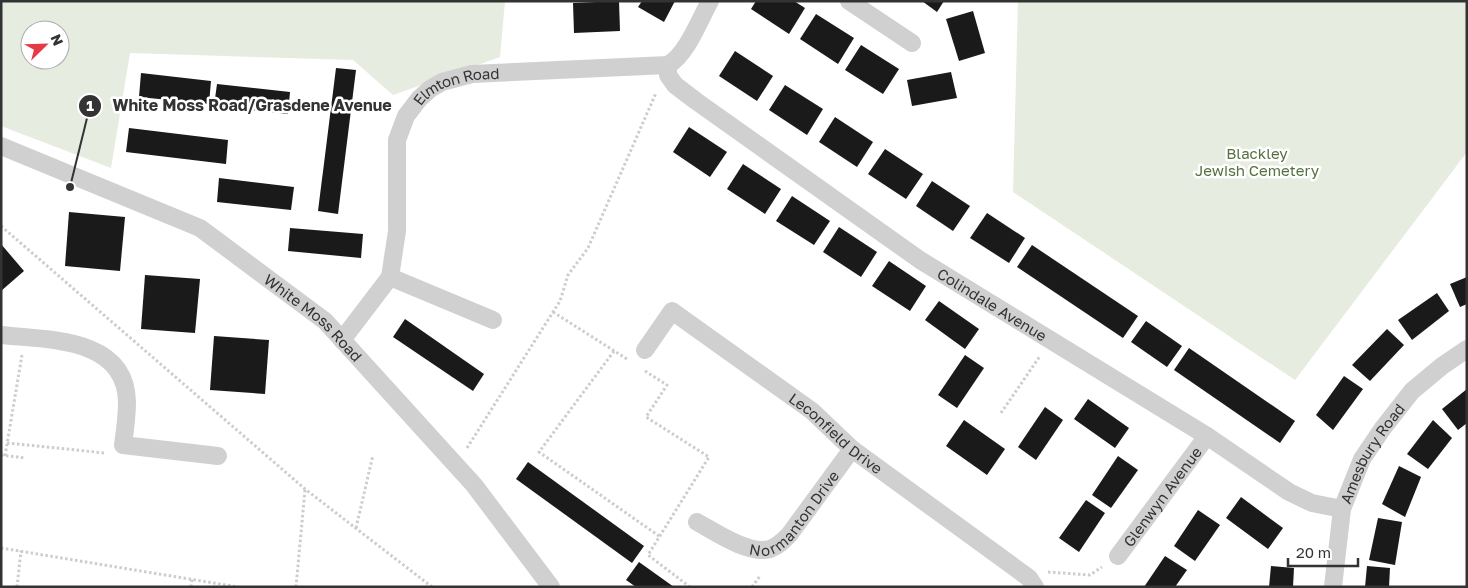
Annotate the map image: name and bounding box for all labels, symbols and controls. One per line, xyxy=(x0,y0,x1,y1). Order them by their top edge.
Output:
north arrow xyxy=(20,20,70,70)
text: N xyxy=(48,32,67,48)
street label: Elmton Road xyxy=(409,64,500,108)
callout: White Moss Road/Grasdene Avenue xyxy=(77,90,401,121)
text: White Moss Road/Grasdene Avenue xyxy=(112,95,392,115)
text: 1 xyxy=(86,96,94,114)
park label: Blackley Jewish Cemetery xyxy=(1195,144,1320,179)
street label: Colindale Avenue xyxy=(934,264,1050,345)
street label: White Moss Road xyxy=(261,270,366,365)
street label: Leconfield Drive xyxy=(786,389,886,477)
street label: Amesbury Road xyxy=(1336,400,1408,506)
street label: Glenwyn Avenue xyxy=(1119,443,1205,550)
street label: Normanton Drive xyxy=(748,467,842,559)
scale bar xyxy=(1288,536,1358,568)
text: 20 m xyxy=(1296,543,1331,561)

